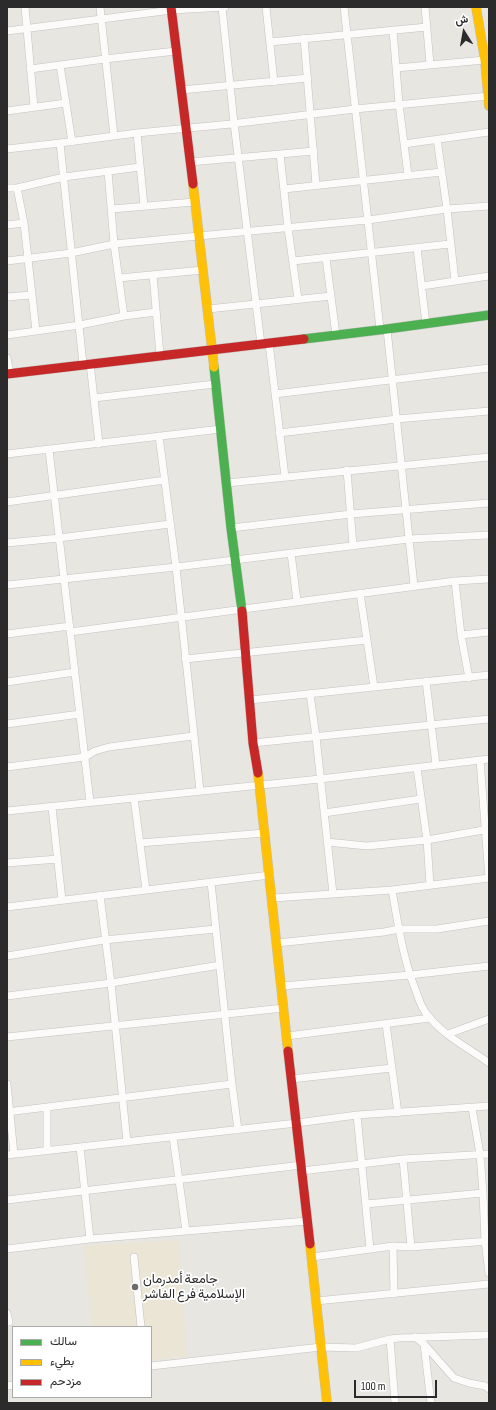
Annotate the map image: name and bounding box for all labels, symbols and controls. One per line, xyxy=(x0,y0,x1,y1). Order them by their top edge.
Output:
north arrow xyxy=(444,12,484,52)
text: ش xyxy=(454,12,469,27)
place label: جامعة أمدرمان الإسلامية فرع الفاشر xyxy=(143,1272,245,1303)
marker: جامعة أمدرمان الإسلامية فرع الفاشر xyxy=(130,1282,140,1292)
legend xyxy=(12,1326,152,1398)
text: سالك xyxy=(50,1334,77,1349)
text: بطيء xyxy=(50,1354,74,1369)
scale bar xyxy=(356,1372,439,1398)
text: مزدحم xyxy=(50,1374,81,1389)
text: 100 m xyxy=(361,1379,386,1394)

